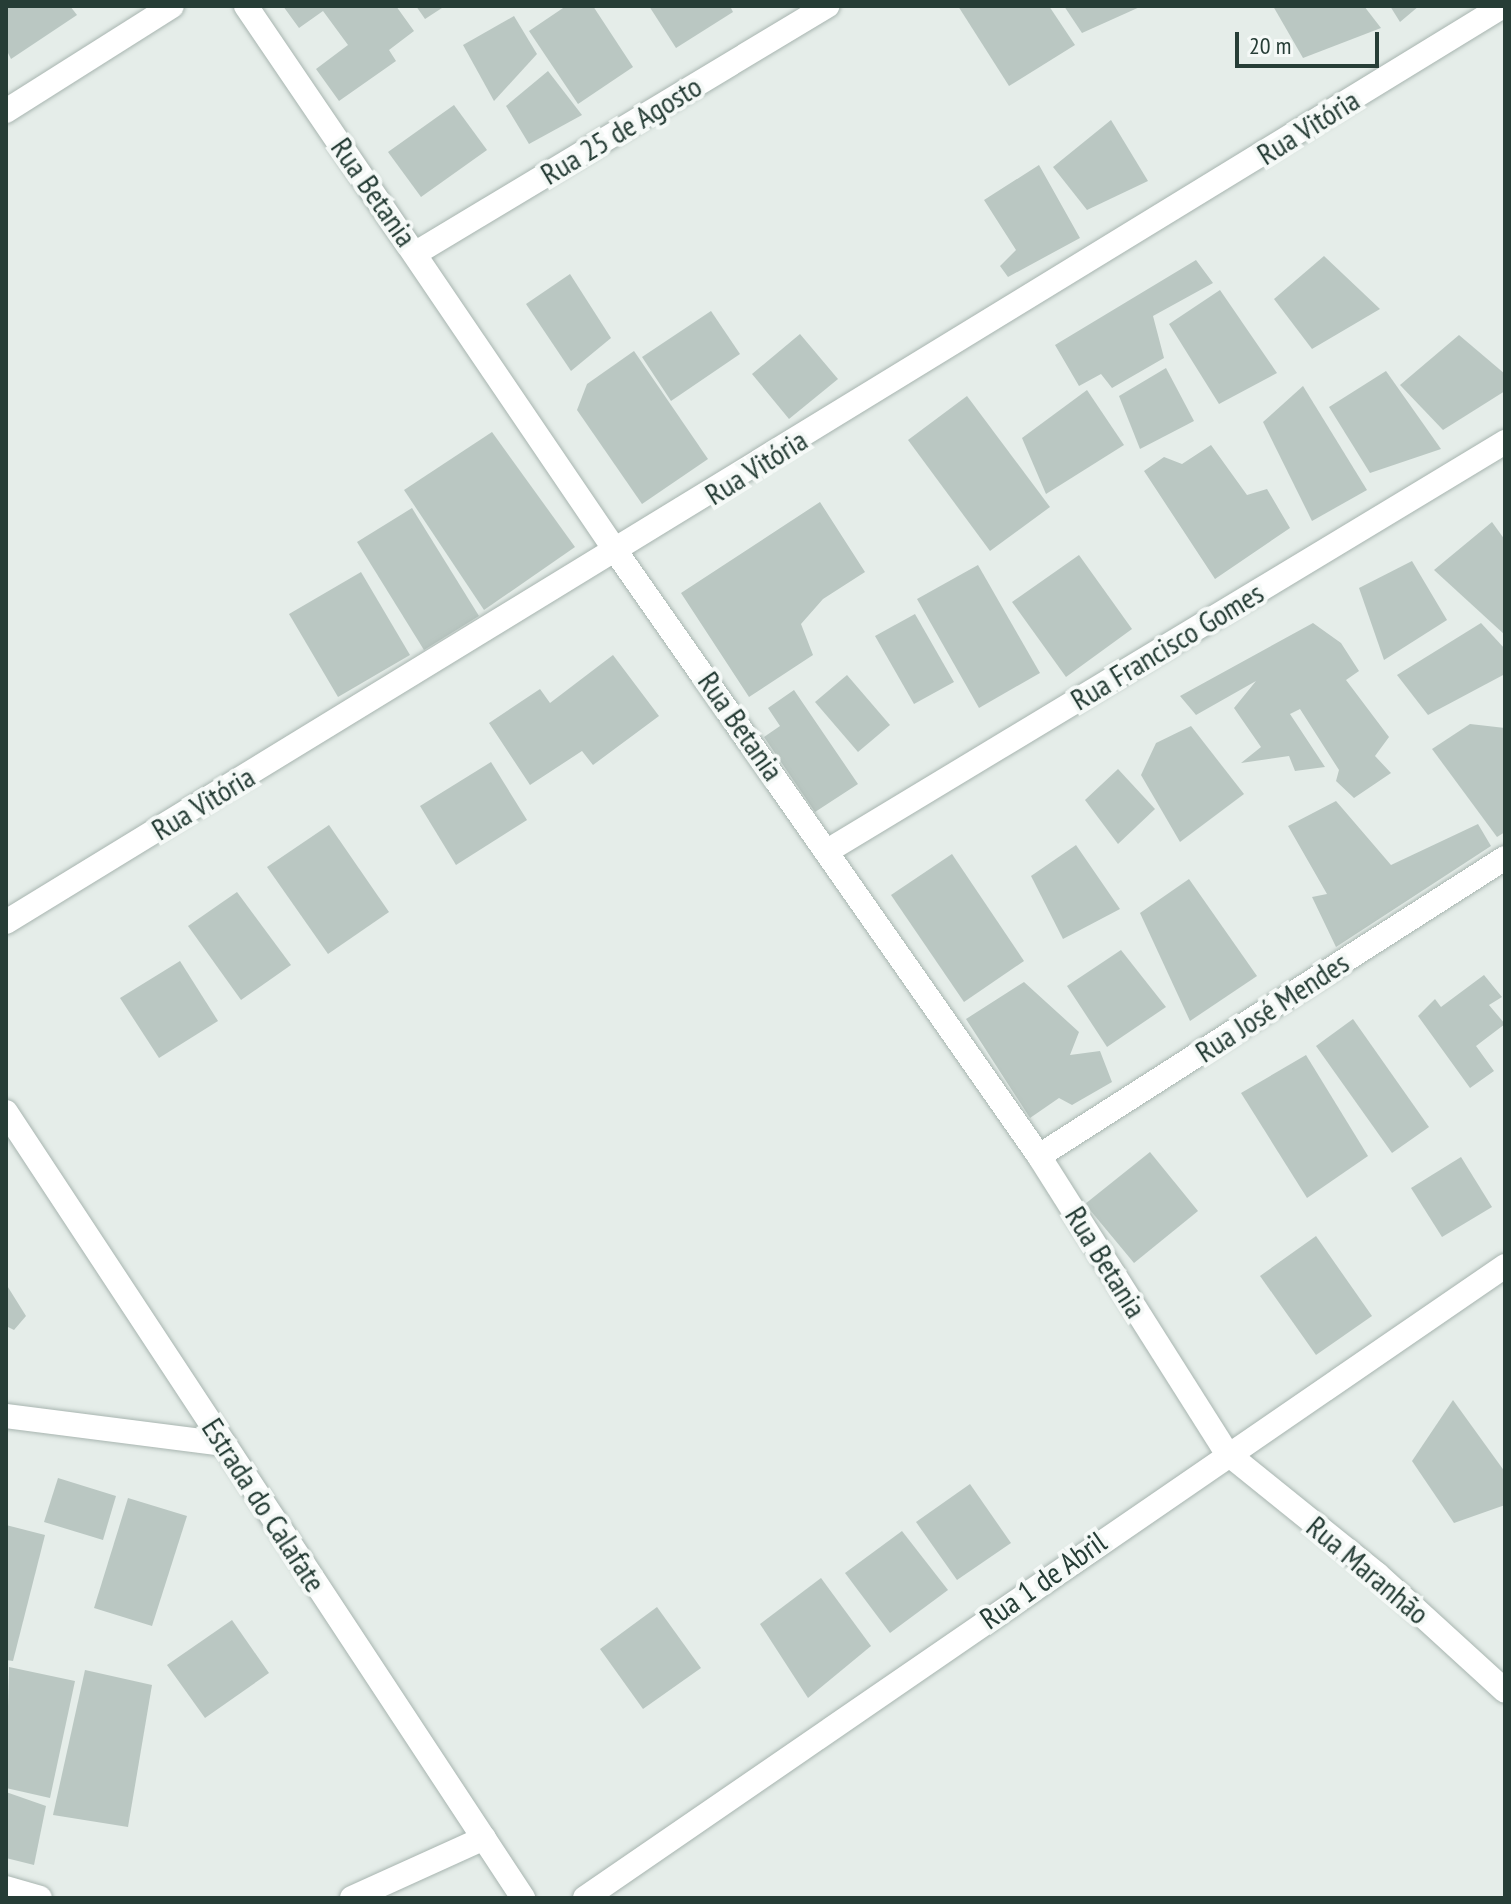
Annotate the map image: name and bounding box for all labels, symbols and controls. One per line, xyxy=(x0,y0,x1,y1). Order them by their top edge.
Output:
scale bar xyxy=(1239,16,1383,66)
text: 20 m xyxy=(1249,30,1291,61)
street label: Rua 25 de Agosto xyxy=(534,68,708,192)
street label: Rua Vitória xyxy=(1250,82,1366,172)
street label: Rua Betania xyxy=(324,131,424,253)
street label: Rua Vitória xyxy=(698,422,814,512)
street label: Rua Francisco Gomes xyxy=(1064,574,1270,718)
street label: Rua Betania xyxy=(691,665,791,787)
street label: Rua Vitória xyxy=(145,758,261,848)
street label: Rua José Mendes xyxy=(1189,944,1355,1070)
street label: Rua Betania xyxy=(1058,1200,1154,1324)
street label: Estrada do Calafate xyxy=(195,1412,333,1598)
street label: Rua Maranhão xyxy=(1300,1509,1436,1631)
street label: Rua 1 de Abril xyxy=(973,1523,1113,1637)

